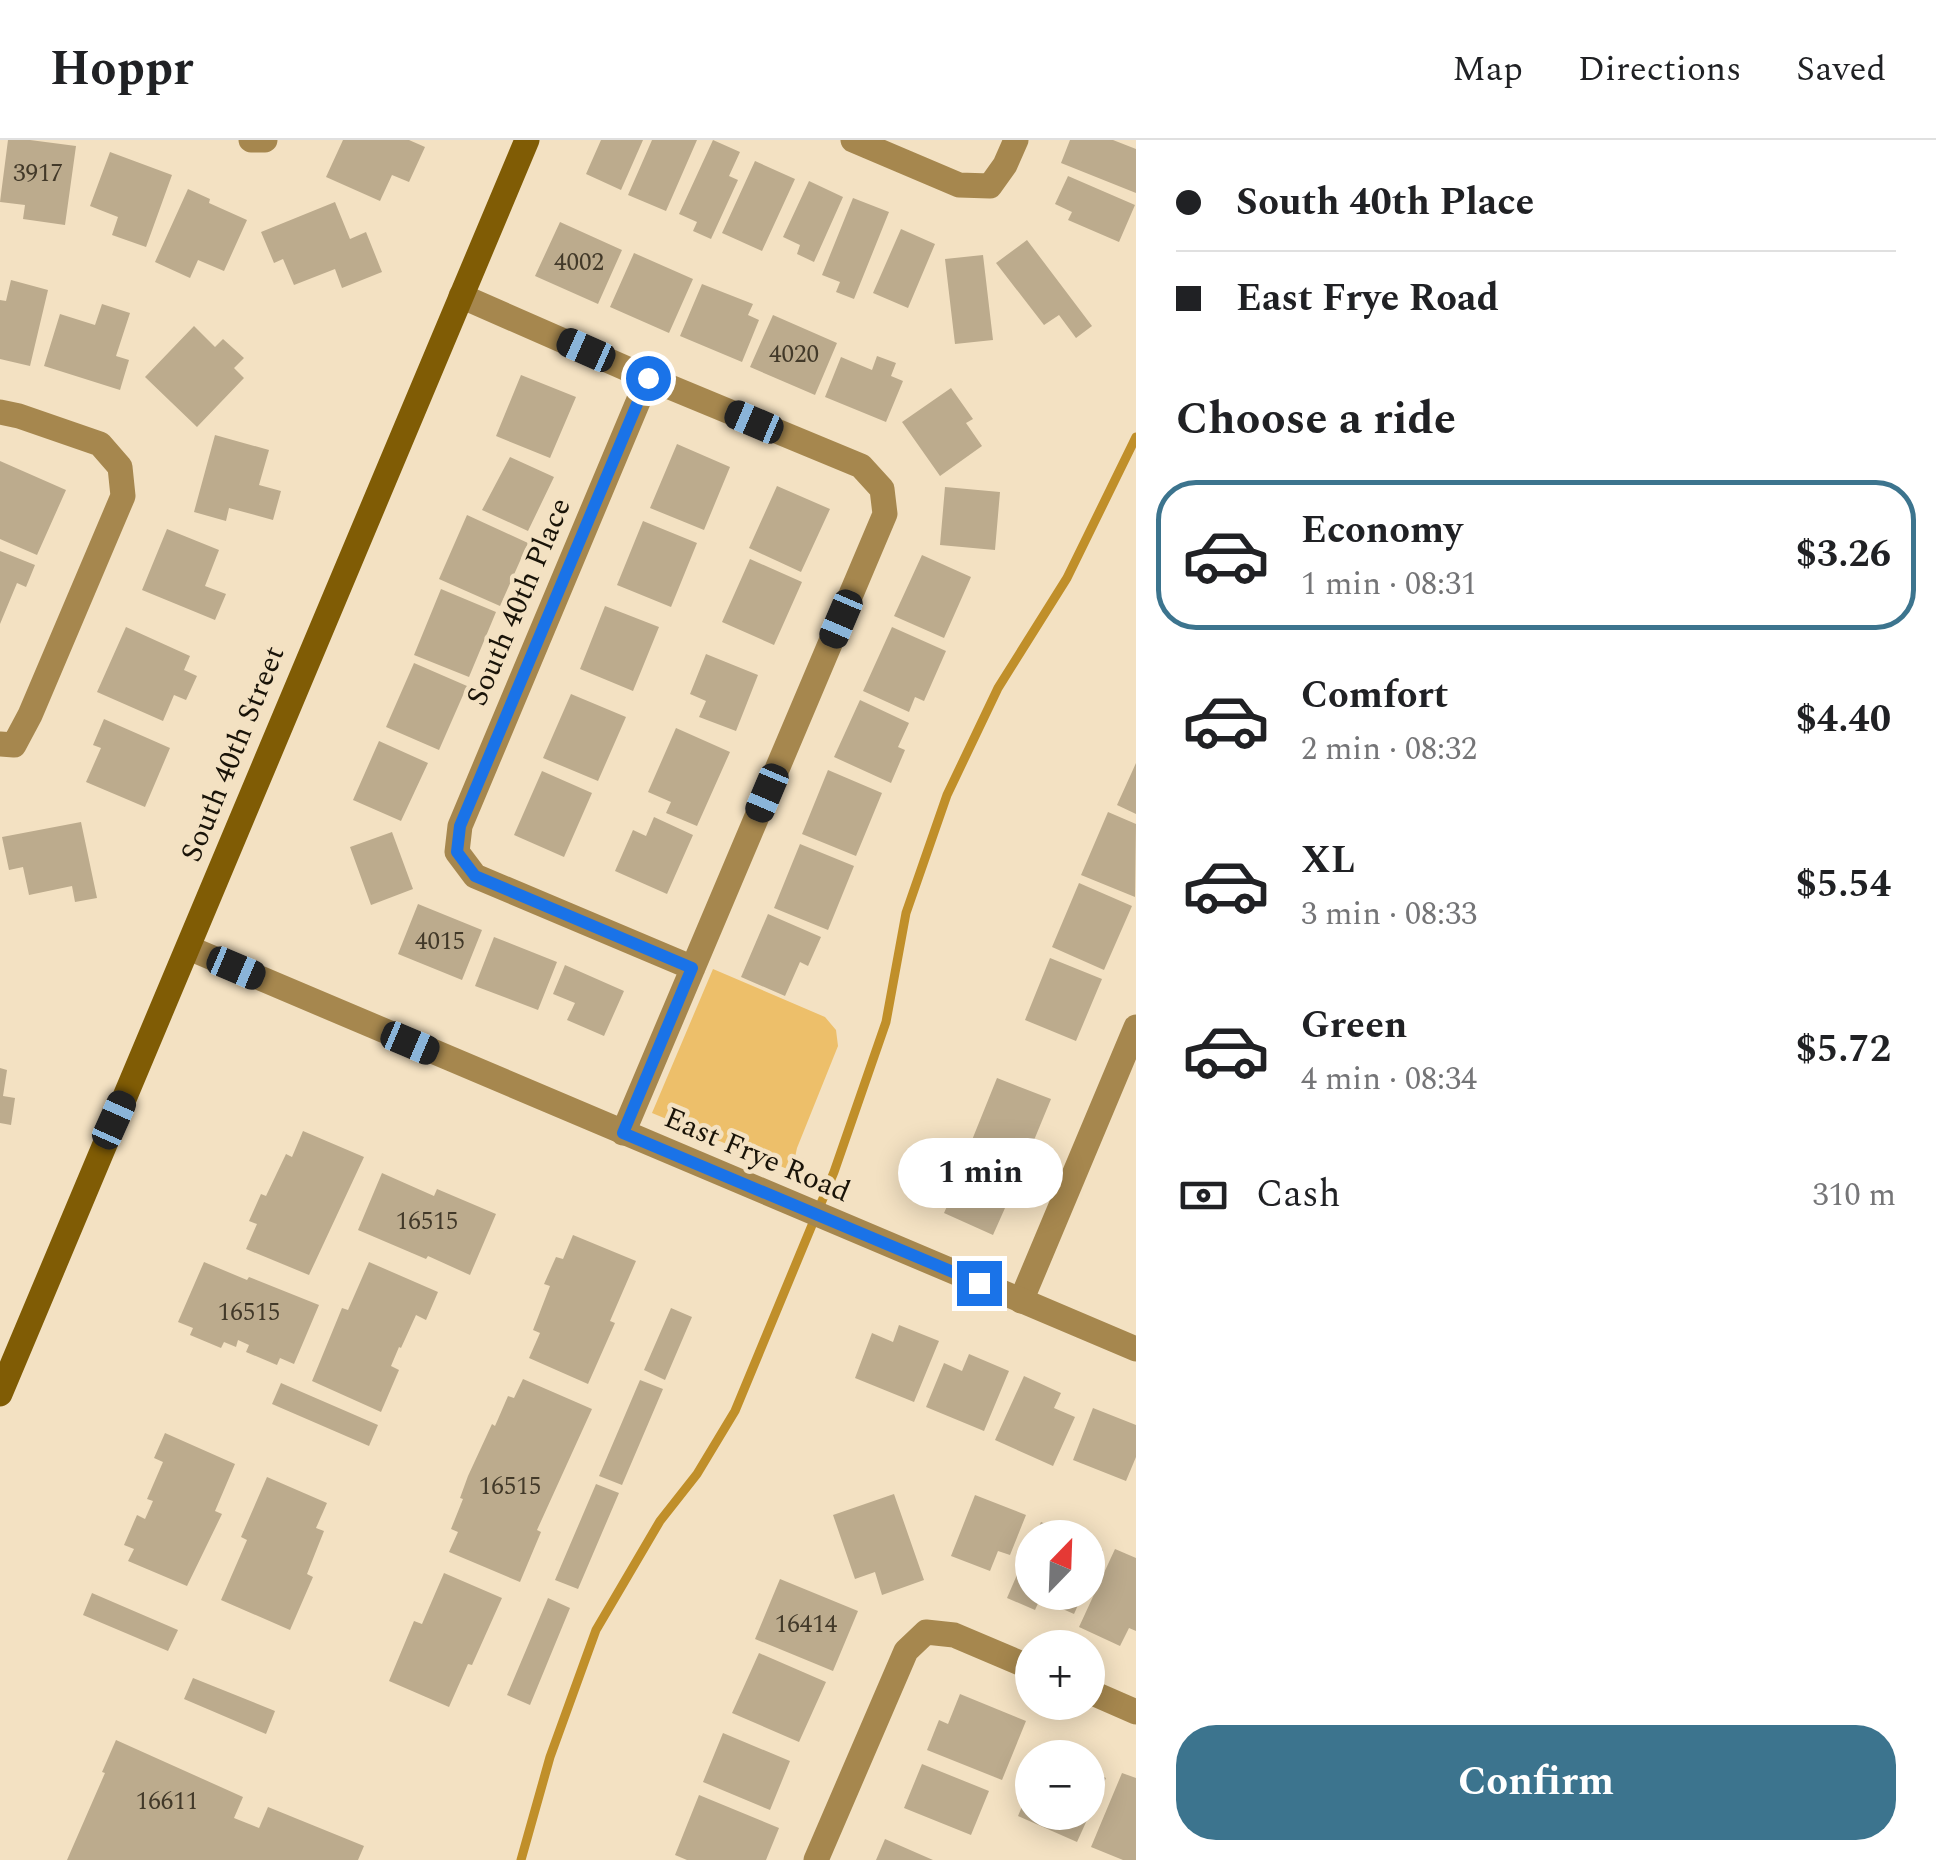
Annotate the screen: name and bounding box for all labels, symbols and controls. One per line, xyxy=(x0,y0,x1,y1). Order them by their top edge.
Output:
text: Hoppr xyxy=(50,33,193,106)
text: Map xyxy=(1452,43,1523,96)
text: Directions xyxy=(1578,43,1741,96)
text: Saved xyxy=(1796,43,1886,96)
house number: 3917 xyxy=(13,155,63,193)
text: South 40th Place xyxy=(1236,174,1534,232)
house number: 4002 xyxy=(554,244,604,282)
text: East Frye Road xyxy=(1236,270,1499,328)
car xyxy=(552,324,620,376)
house number: 4020 xyxy=(769,336,819,374)
route start xyxy=(626,356,671,401)
text: Choose a ride xyxy=(1176,385,1456,454)
car xyxy=(721,396,787,448)
street label: South 40th Place xyxy=(454,491,584,713)
text: Economy xyxy=(1301,502,1462,560)
icon: car xyxy=(1181,510,1271,600)
text: $3.26 xyxy=(1796,526,1891,584)
text: 1 min · 08:31 xyxy=(1301,560,1477,609)
car xyxy=(815,586,867,652)
street label: South 40th Street xyxy=(169,639,297,869)
text: Comfort xyxy=(1301,667,1448,725)
icon: car xyxy=(1181,675,1271,765)
text: $4.40 xyxy=(1796,691,1891,749)
text: 2 min · 08:32 xyxy=(1301,725,1477,774)
car xyxy=(741,760,793,826)
text: XL xyxy=(1301,832,1355,890)
icon: car xyxy=(1181,840,1271,930)
text: $5.54 xyxy=(1796,856,1891,914)
text: 3 min · 08:33 xyxy=(1301,890,1477,939)
house number: 4015 xyxy=(415,923,465,961)
car xyxy=(203,942,269,994)
text: Green xyxy=(1301,997,1408,1055)
icon: car xyxy=(1181,1005,1271,1095)
car xyxy=(377,1017,443,1069)
text: $5.72 xyxy=(1796,1021,1891,1079)
text: 4 min · 08:34 xyxy=(1301,1055,1477,1104)
car xyxy=(88,1086,140,1154)
street label: East Frye Road xyxy=(657,1095,857,1215)
callout: 1 min xyxy=(896,1138,1062,1208)
text: 1 min xyxy=(938,1148,1023,1197)
text: Cash xyxy=(1256,1166,1341,1224)
icon: cash xyxy=(1176,1168,1231,1223)
text: 310 m xyxy=(1812,1171,1896,1220)
house number: 16515 xyxy=(396,1203,458,1241)
route end xyxy=(957,1261,1002,1306)
house number: 16515 xyxy=(218,1294,280,1332)
house number: 16515 xyxy=(479,1468,541,1506)
north arrow xyxy=(1015,1520,1105,1610)
map controls xyxy=(1015,1520,1105,1830)
house number: 16414 xyxy=(775,1606,838,1644)
button: + xyxy=(1015,1630,1105,1720)
button: Confirm xyxy=(1176,1725,1896,1840)
button: − xyxy=(1015,1740,1105,1830)
house number: 16611 xyxy=(136,1783,198,1821)

